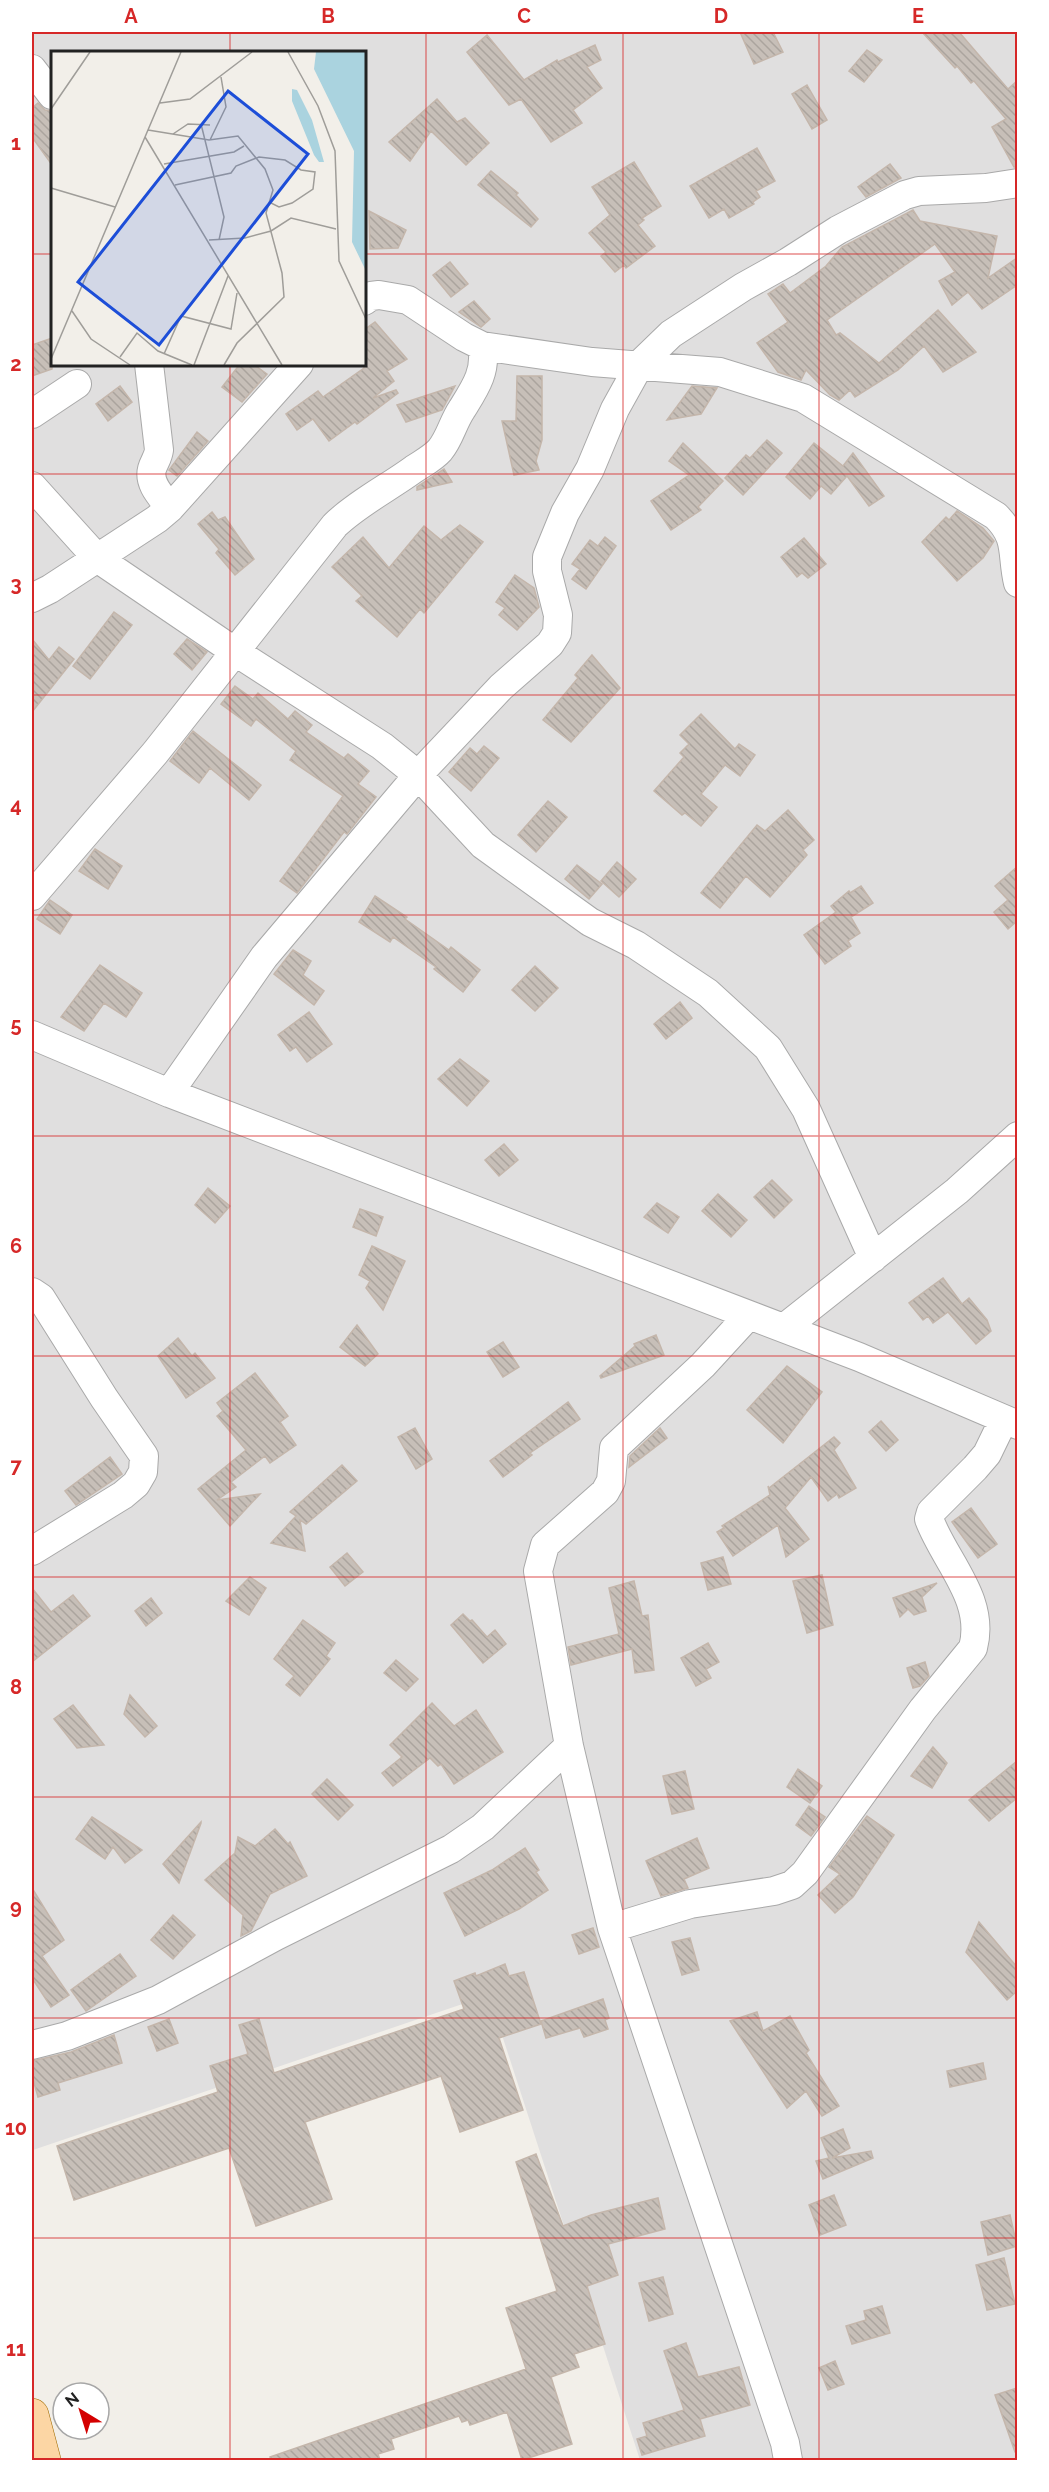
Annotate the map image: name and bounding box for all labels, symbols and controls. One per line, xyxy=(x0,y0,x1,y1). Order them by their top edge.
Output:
text: A xyxy=(124,4,138,28)
text: B xyxy=(321,4,335,28)
text: C xyxy=(517,4,531,28)
text: D xyxy=(714,4,728,28)
text: E xyxy=(912,4,924,28)
inset map xyxy=(51,51,366,366)
text: 1 xyxy=(11,131,21,155)
text: 2 xyxy=(10,352,22,376)
text: 3 xyxy=(10,572,22,596)
text: 4 xyxy=(10,793,22,817)
text: 5 xyxy=(10,1013,22,1037)
text: 6 xyxy=(10,1234,22,1258)
text: 7 xyxy=(10,1454,22,1478)
text: 8 xyxy=(10,1675,22,1699)
text: 9 xyxy=(10,1895,22,1919)
text: 10 xyxy=(5,2116,27,2140)
text: 11 xyxy=(6,2337,26,2361)
north arrow xyxy=(51,2381,111,2441)
text: N xyxy=(61,2388,83,2411)

